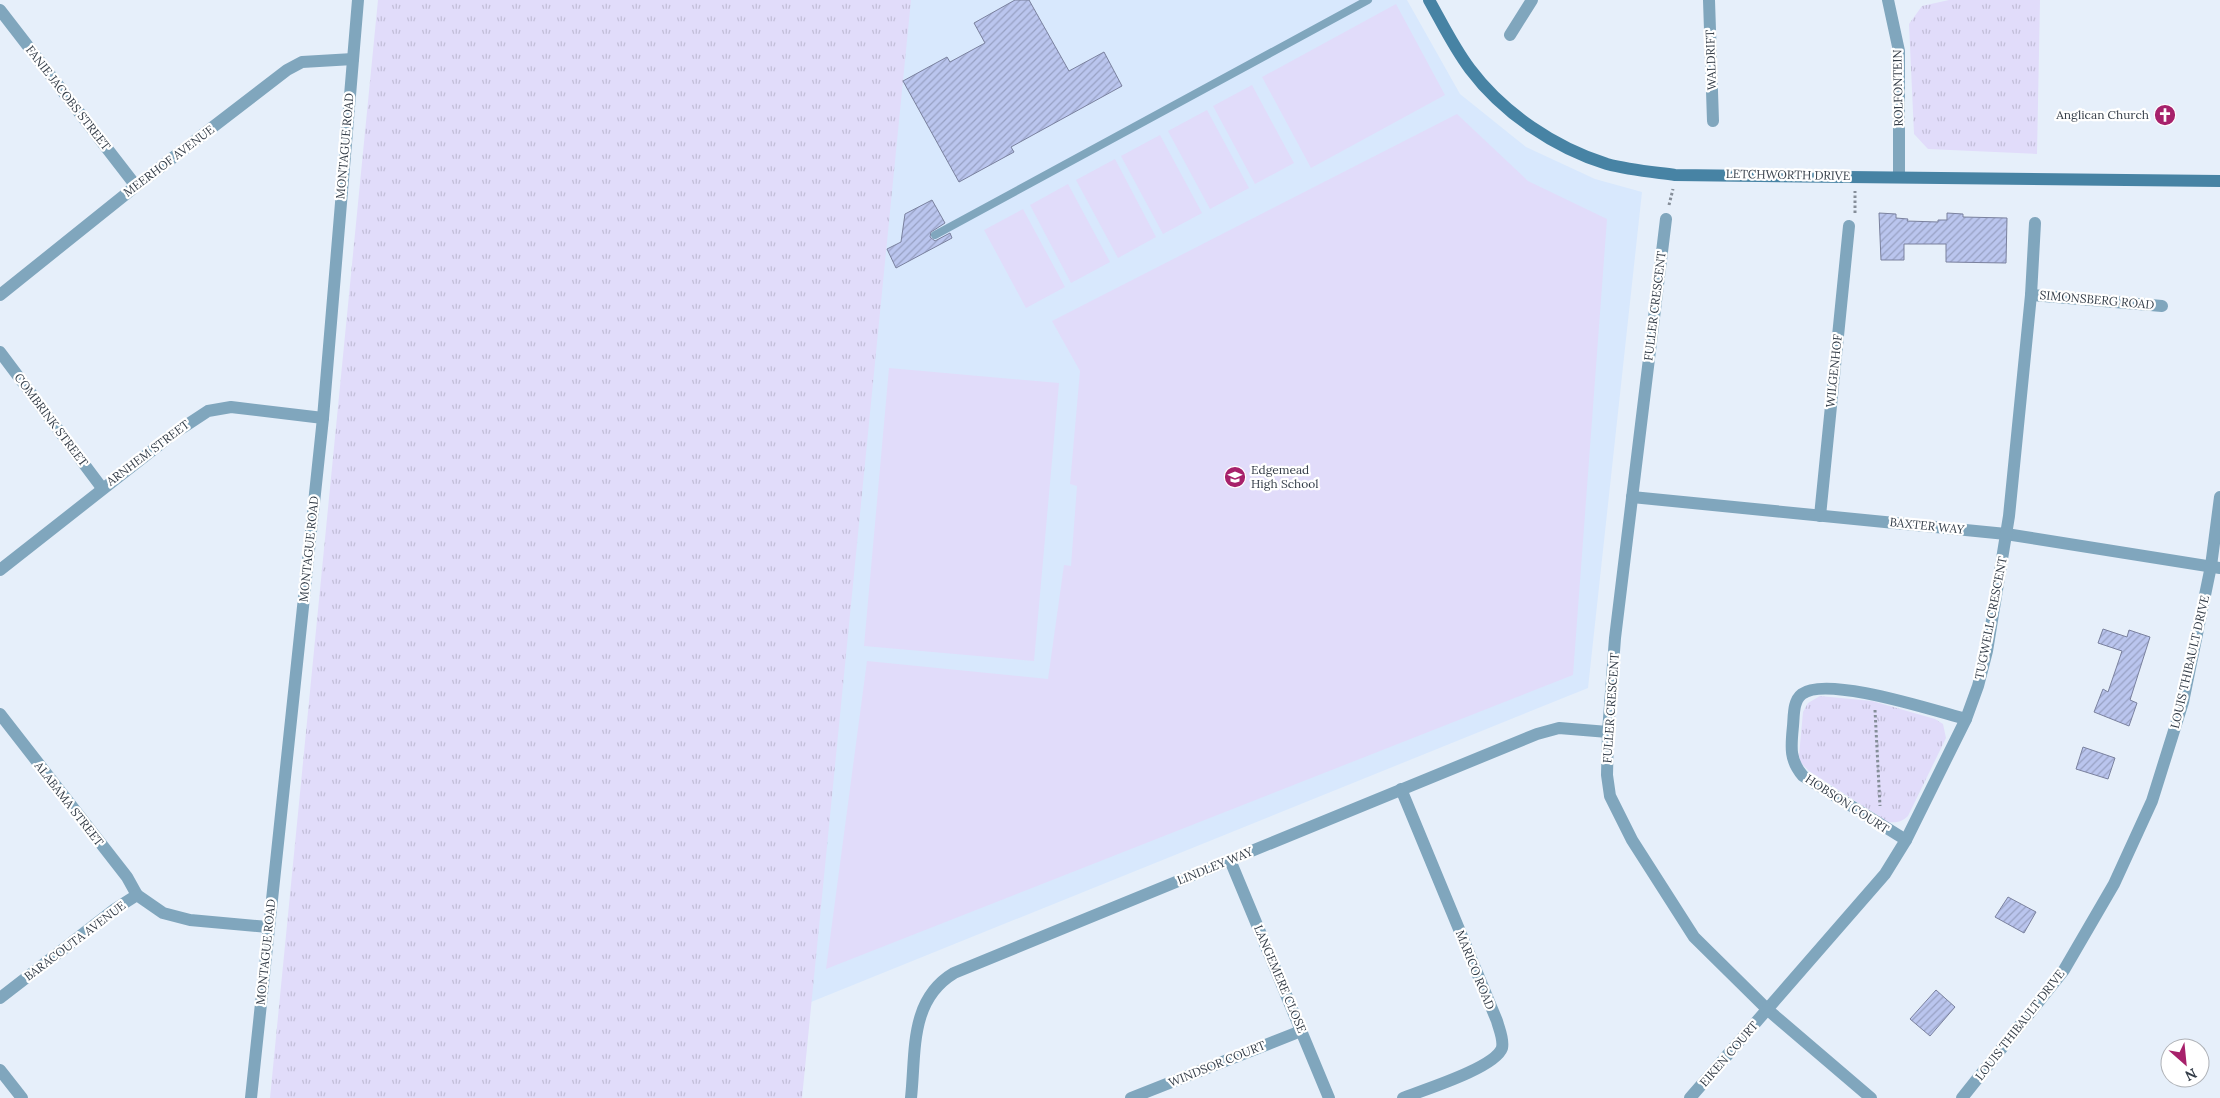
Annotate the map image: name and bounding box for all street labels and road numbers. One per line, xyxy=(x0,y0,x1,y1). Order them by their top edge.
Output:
street label: WALDRIFT xyxy=(1702,29,1719,91)
street label: FANIE JACOBS STREET xyxy=(23,42,114,153)
street label: ROLFONTEIN xyxy=(1889,49,1906,127)
street label: MONTAGUE ROAD xyxy=(332,92,357,200)
street label: MEERHOF AVENUE xyxy=(120,122,217,200)
street label: LETCHWORTH DRIVE xyxy=(1726,166,1850,183)
street label: FULLER CRESCENT xyxy=(1640,250,1669,362)
street label: SIMONSBERG ROAD xyxy=(2039,287,2155,312)
street label: WILGENHOF xyxy=(1822,333,1845,408)
street label: COMBRINK STREET xyxy=(11,370,92,470)
street label: ARNHEM STREET xyxy=(103,416,192,489)
street label: MONTAGUE ROAD xyxy=(295,495,322,603)
street label: BAXTER WAY xyxy=(1889,514,1965,537)
street label: TUGWELL CRESCENT xyxy=(1971,555,2010,681)
street label: LOUIS THIBAULT DRIVE xyxy=(2167,594,2212,730)
street label: FULLER CRESCENT xyxy=(1599,652,1622,764)
street label: ALABAMA STREET xyxy=(31,758,107,849)
street label: HOBSON COURT xyxy=(1803,771,1892,836)
street label: LINDLEY WAY xyxy=(1175,843,1255,888)
street label: BARACOUTA AVENUE xyxy=(21,898,128,984)
street label: MONTAGUE ROAD xyxy=(252,898,279,1006)
street label: LANGEMERE CLOSE xyxy=(1251,923,1310,1035)
street label: MARICO ROAD xyxy=(1453,928,1498,1012)
street label: LOUIS THIBAULT DRIVE xyxy=(1972,966,2068,1083)
street label: EIKEN COURT xyxy=(1696,1018,1761,1089)
street label: WINDSOR COURT xyxy=(1166,1037,1268,1090)

